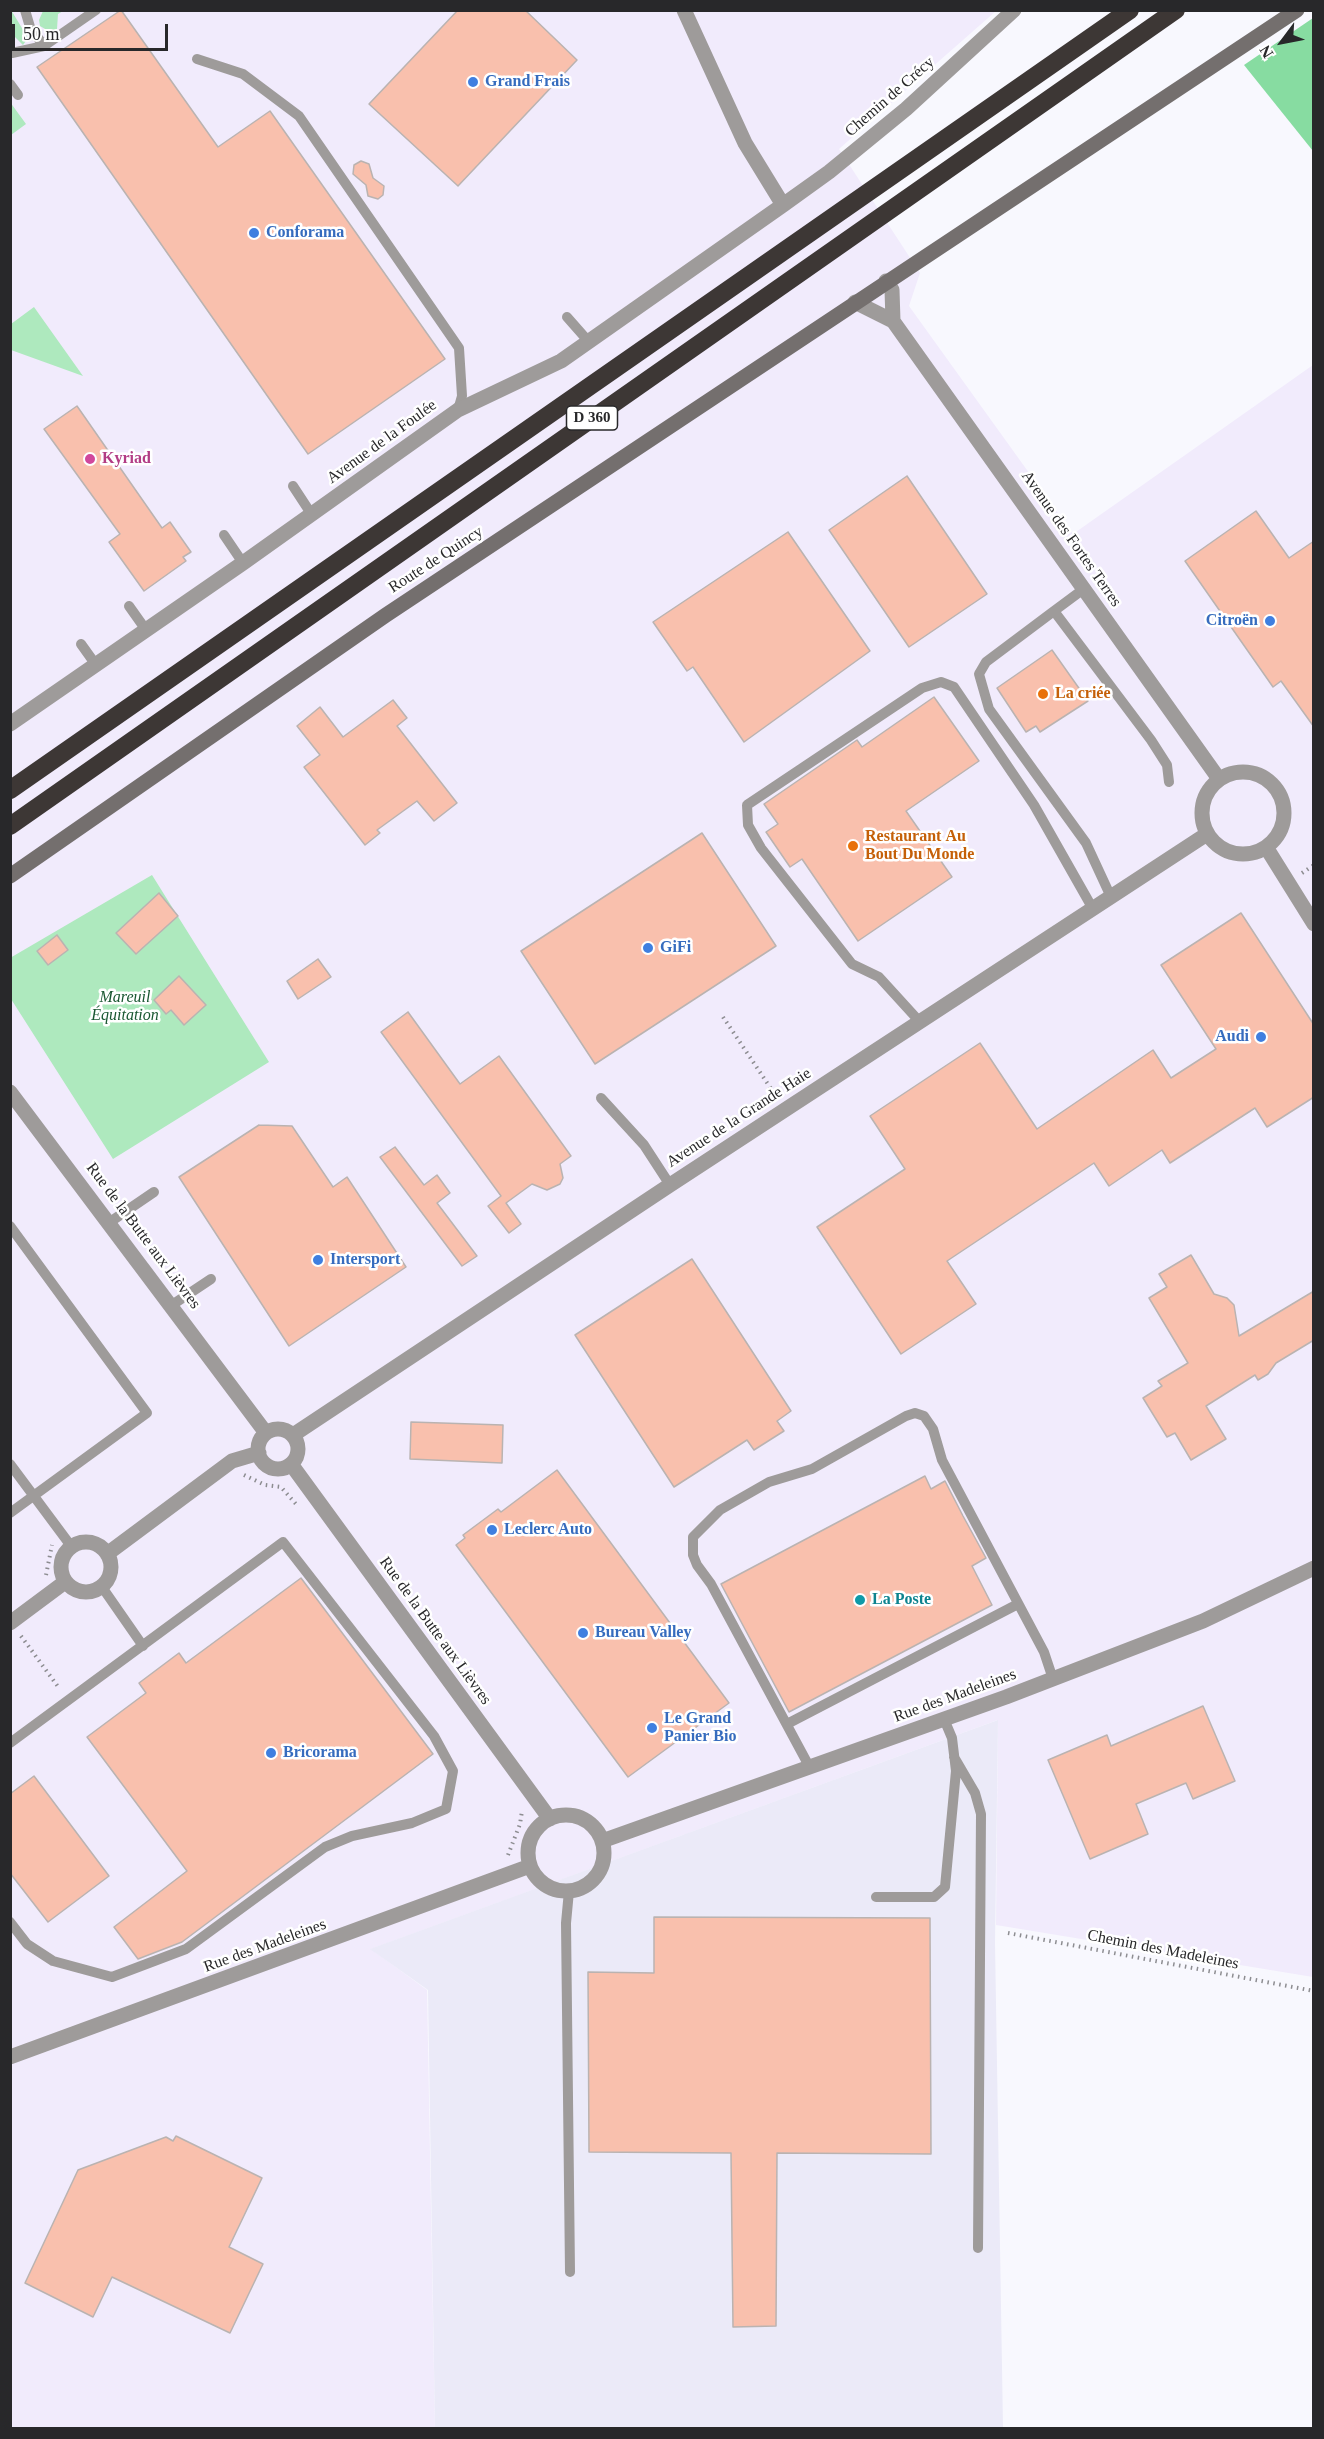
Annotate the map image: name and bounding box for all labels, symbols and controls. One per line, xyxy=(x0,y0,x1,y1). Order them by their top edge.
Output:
scale bar xyxy=(15,12,171,50)
north arrow xyxy=(1252,12,1312,72)
text: 50 m xyxy=(23,24,60,44)
text: N xyxy=(1256,42,1277,61)
street label: Chemin de Crécy xyxy=(841,53,939,141)
place label: Grand Frais xyxy=(485,72,570,92)
marker: Grand Frais xyxy=(466,75,480,89)
place label: Conforama xyxy=(266,223,344,243)
marker: Conforama xyxy=(247,226,261,240)
street label: Avenue de la Foulée xyxy=(323,396,441,488)
road number: D 360 xyxy=(566,406,618,430)
place label: Kyriad xyxy=(102,449,151,469)
marker: Kyriad xyxy=(83,452,97,466)
street label: Avenue des Fortes Terres xyxy=(1017,467,1125,611)
street label: Route de Quincy xyxy=(385,522,487,598)
place label: Citroën xyxy=(1206,611,1258,631)
marker: Citroën xyxy=(1263,614,1277,628)
place label: La criée xyxy=(1055,684,1111,704)
marker: La criée xyxy=(1036,687,1050,701)
place label: Restaurant Au Bout Du Monde xyxy=(865,827,974,865)
marker: Restaurant Au Bout Du Monde xyxy=(846,839,860,853)
place label: GiFi xyxy=(660,938,691,958)
marker: GiFi xyxy=(641,941,655,955)
park label: Mareuil Équitation xyxy=(91,988,159,1026)
place label: Audi xyxy=(1215,1027,1249,1047)
marker: Audi xyxy=(1254,1030,1268,1044)
street label: Avenue de la Grande Haie xyxy=(663,1064,815,1172)
street label: Rue de la Butte aux Lièvres xyxy=(82,1159,204,1313)
place label: Intersport xyxy=(330,1250,400,1270)
marker: Intersport xyxy=(311,1253,325,1267)
place label: Leclerc Auto xyxy=(504,1520,592,1540)
marker: Leclerc Auto xyxy=(485,1523,499,1537)
street label: Rue de la Butte aux Lièvres xyxy=(375,1553,495,1709)
place label: La Poste xyxy=(872,1590,931,1610)
marker: La Poste xyxy=(853,1593,867,1607)
place label: Bureau Valley xyxy=(595,1623,691,1643)
marker: Bureau Valley xyxy=(576,1626,590,1640)
street label: Rue des Madeleines xyxy=(891,1665,1019,1727)
place label: Le Grand Panier Bio xyxy=(664,1709,736,1747)
marker: Le Grand Panier Bio xyxy=(645,1721,659,1735)
place label: Bricorama xyxy=(283,1743,357,1763)
marker: Bricorama xyxy=(264,1746,278,1760)
street label: Rue des Madeleines xyxy=(201,1915,329,1977)
street label: Chemin des Madeleines xyxy=(1086,1926,1240,1974)

